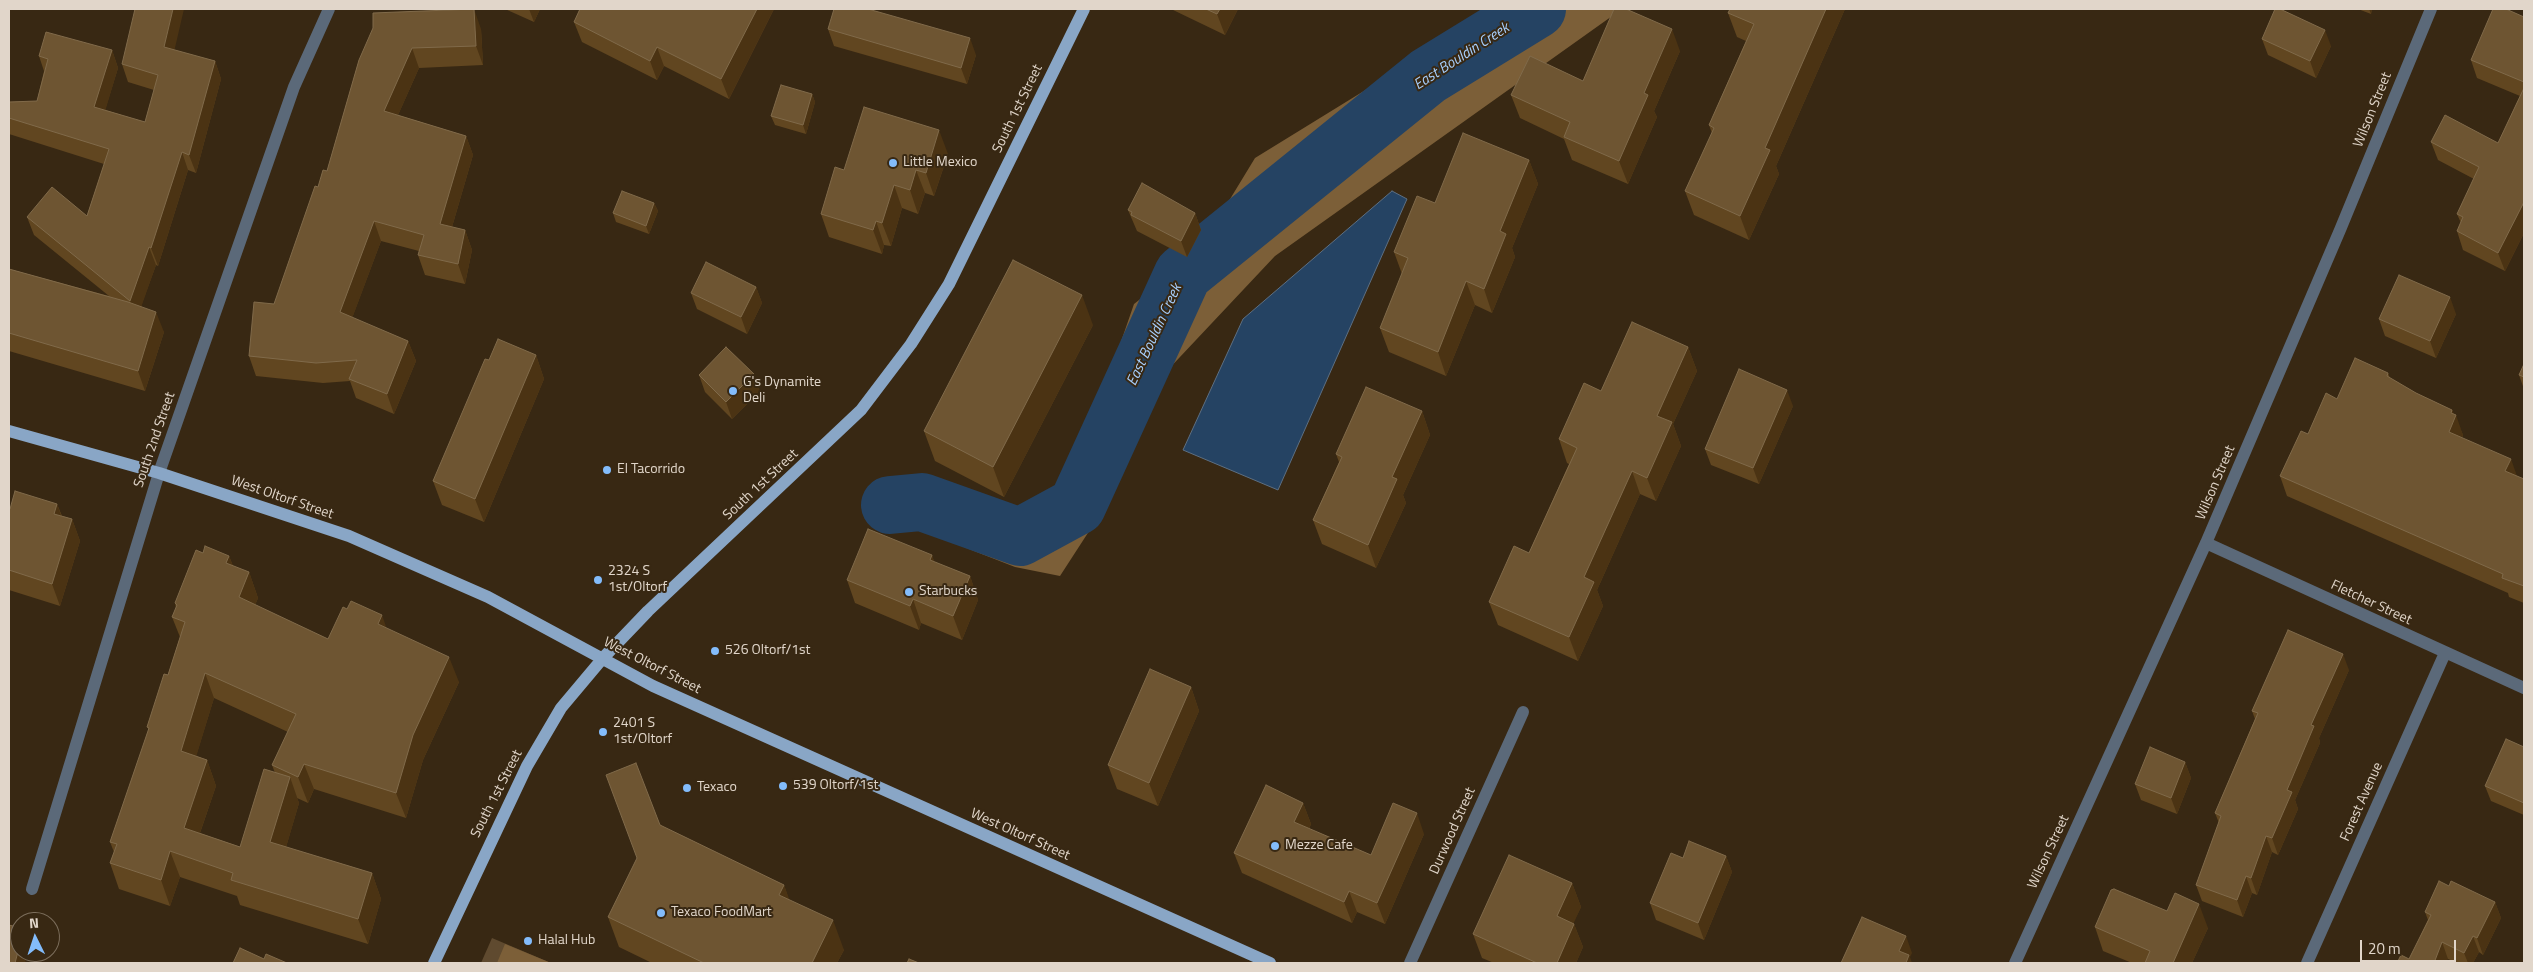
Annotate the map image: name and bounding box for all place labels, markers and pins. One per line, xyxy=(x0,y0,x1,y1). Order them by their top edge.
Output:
place label: Little Mexico xyxy=(903,155,977,171)
marker: Little Mexico xyxy=(887,157,899,169)
place label: G's Dynamite Deli xyxy=(743,375,821,408)
marker: G's Dynamite Deli xyxy=(727,385,739,397)
place label: El Tacorrido xyxy=(617,462,685,478)
marker: El Tacorrido xyxy=(601,464,613,476)
place label: 2324 S 1st/Oltorf xyxy=(608,564,667,596)
marker: 2324 S 1st/Oltorf xyxy=(592,574,604,586)
place label: Starbucks xyxy=(919,584,977,600)
marker: Starbucks xyxy=(903,586,915,598)
place label: 526 Oltorf/1st xyxy=(725,643,811,659)
marker: 526 Oltorf/1st xyxy=(709,645,721,657)
place label: 2401 S 1st/Oltorf xyxy=(613,716,672,749)
marker: 2401 S 1st/Oltorf xyxy=(597,726,609,738)
place label: 539 Oltorf/1st xyxy=(793,778,879,794)
place label: Texaco xyxy=(697,780,737,796)
marker: 539 Oltorf/1st xyxy=(777,780,789,792)
marker: Texaco xyxy=(681,782,693,794)
place label: Mezze Cafe xyxy=(1285,838,1353,854)
marker: Mezze Cafe xyxy=(1269,840,1281,852)
place label: Texaco FoodMart xyxy=(671,905,772,921)
marker: Texaco FoodMart xyxy=(655,907,667,919)
place label: Halal Hub xyxy=(538,933,595,949)
marker: Halal Hub xyxy=(522,935,534,947)

